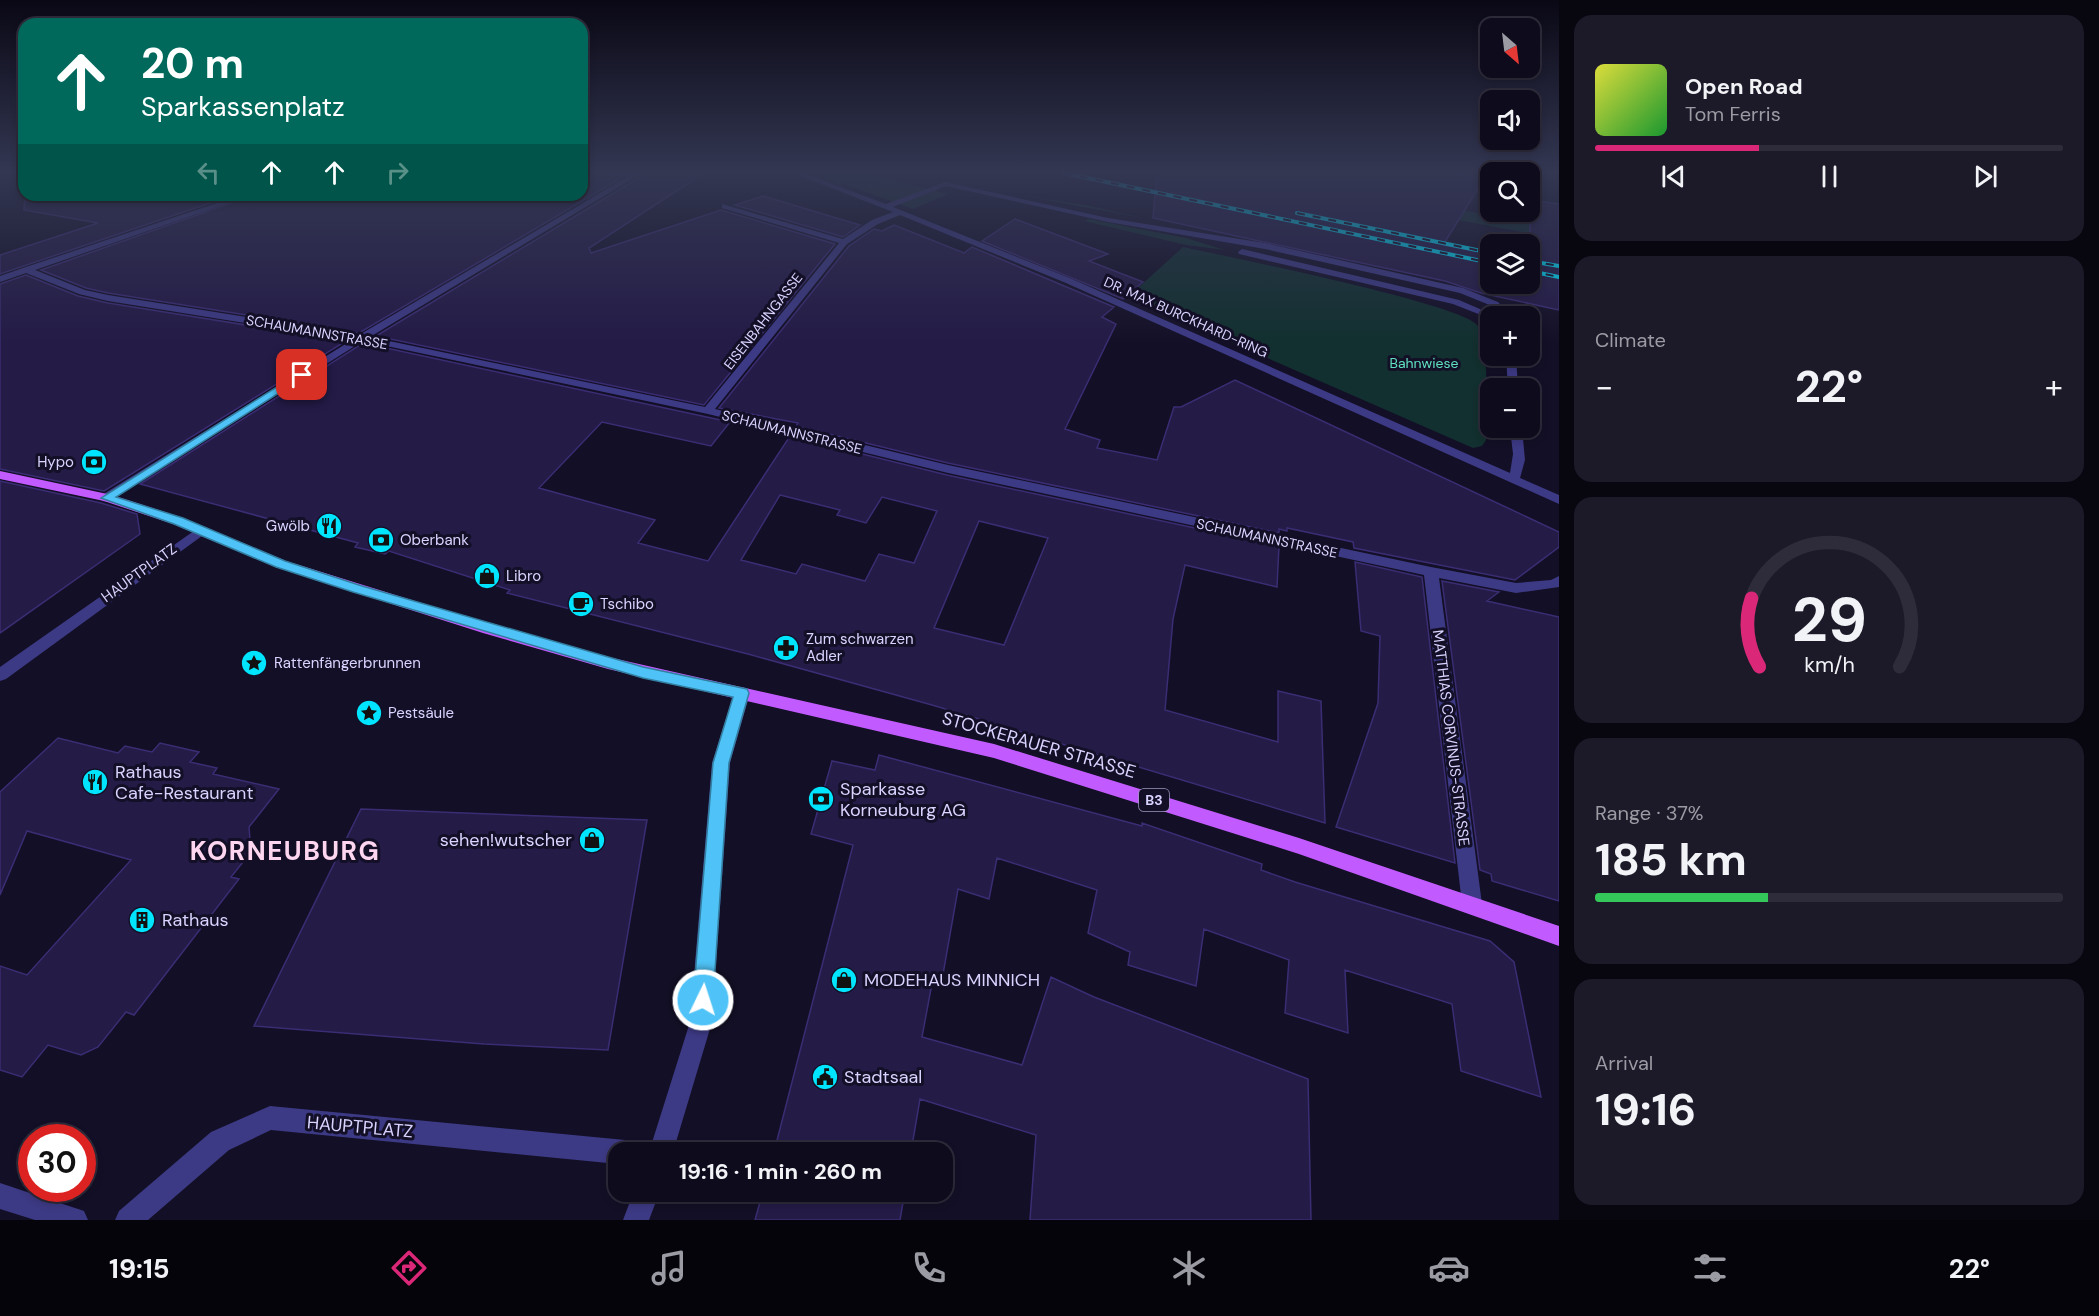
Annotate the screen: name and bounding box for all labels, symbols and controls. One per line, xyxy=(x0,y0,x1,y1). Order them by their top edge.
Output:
north arrow xyxy=(1480,18,1540,78)
map controls xyxy=(1480,18,1540,438)
text: 20 m xyxy=(141,36,244,91)
icon: ahead xyxy=(42,42,120,120)
text: Open Road xyxy=(1685,72,1803,101)
text: Sparkassenplatz xyxy=(141,89,345,124)
button: sound xyxy=(1480,90,1540,150)
text: Tom Ferris xyxy=(1685,101,1781,127)
icon: left xyxy=(192,156,225,189)
icon: ahead xyxy=(255,156,288,189)
icon: ahead xyxy=(318,156,351,189)
icon: right xyxy=(381,156,414,189)
icon: previous xyxy=(1657,160,1690,193)
icon: pause xyxy=(1813,160,1846,193)
icon: next xyxy=(1969,160,2002,193)
button: search xyxy=(1480,162,1540,222)
button: layers xyxy=(1480,234,1540,294)
street label: EISENBAHNGASSE xyxy=(720,269,806,373)
street label: DR. MAX BURCKHARD-RING xyxy=(1101,273,1271,361)
button: + xyxy=(1480,306,1540,366)
street label: SCHAUMANNSTRASSE xyxy=(245,311,389,353)
text: Climate xyxy=(1595,327,1666,353)
pin xyxy=(276,349,327,400)
park label: Bahnwiese xyxy=(1389,354,1459,372)
text: 22° xyxy=(1795,357,1863,416)
icon: arrive xyxy=(285,358,318,391)
text: − xyxy=(1595,365,1613,408)
text: + xyxy=(2045,365,2063,408)
button: − xyxy=(1480,378,1540,438)
street label: SCHAUMANNSTRASSE xyxy=(720,406,864,458)
bank icon: Hypo xyxy=(79,447,109,477)
place label: Hypo xyxy=(37,452,74,472)
restaurant icon: Gwölb xyxy=(314,511,344,541)
street label: SCHAUMANNSTRASSE xyxy=(1195,514,1339,562)
place label: Gwölb xyxy=(266,516,310,536)
bank icon: Oberbank xyxy=(366,525,396,555)
place label: Oberbank xyxy=(400,530,469,550)
street label: HAUPTPLATZ xyxy=(97,539,181,607)
shop icon: Libro xyxy=(472,561,502,591)
place label: Libro xyxy=(506,566,541,586)
text: 29 xyxy=(1791,579,1867,660)
cafe icon: Tschibo xyxy=(566,589,596,619)
place label: Tschibo xyxy=(600,594,654,614)
place label: Zum schwarzen Adler xyxy=(806,629,914,666)
street label: MATTHIAS CORVINUS-STRASSE xyxy=(1428,629,1474,847)
pharmacy icon: Zum schwarzen Adler xyxy=(771,633,801,663)
place icon: Rattenfängerbrunnen xyxy=(239,648,269,678)
text: km/h xyxy=(1804,651,1854,679)
place label: Rattenfängerbrunnen xyxy=(274,653,421,673)
place icon: Pestsäule xyxy=(354,698,384,728)
place label: Pestsäule xyxy=(388,703,454,723)
street label: STOCKERAUER STRASSE xyxy=(939,706,1139,784)
place label: Rathaus Cafe-Restaurant xyxy=(115,760,253,805)
restaurant icon: Rathaus Cafe-Restaurant xyxy=(80,767,110,797)
place label: Sparkasse Korneuburg AG xyxy=(840,777,966,822)
bank icon: Sparkasse Korneuburg AG xyxy=(806,784,836,814)
road number: B3 xyxy=(1139,789,1169,811)
text: Range · 37% xyxy=(1595,800,1704,826)
shop icon: sehen!wutscher xyxy=(577,825,607,855)
place label: sehen!wutscher xyxy=(440,828,572,852)
text: 185 km xyxy=(1595,830,1747,889)
district label: KORNEUBURG xyxy=(190,834,380,868)
building icon: Rathaus xyxy=(127,905,157,935)
place label: Rathaus xyxy=(162,908,229,932)
shop icon: MODEHAUS MINNICH xyxy=(829,965,859,995)
position arrow xyxy=(671,968,735,1032)
place label: MODEHAUS MINNICH xyxy=(864,968,1040,992)
text: Arrival xyxy=(1595,1050,1653,1076)
public building icon: Stadtsaal xyxy=(810,1062,840,1092)
place label: Stadtsaal xyxy=(844,1065,922,1089)
text: 19:16 xyxy=(1595,1080,1696,1139)
street label: HAUPTPLATZ xyxy=(306,1110,414,1144)
speed limit sign: 30 xyxy=(18,1124,96,1202)
text: 19:16 · 1 min · 260 m xyxy=(679,1157,882,1186)
icon: directions xyxy=(388,1247,430,1289)
icon: music xyxy=(648,1247,690,1289)
icon: phone xyxy=(908,1247,950,1289)
icon: climate xyxy=(1168,1247,1210,1289)
icon: car xyxy=(1428,1247,1470,1289)
icon: filters xyxy=(1689,1247,1731,1289)
text: 19:15 xyxy=(109,1251,170,1286)
text: 22° xyxy=(1949,1251,1990,1286)

